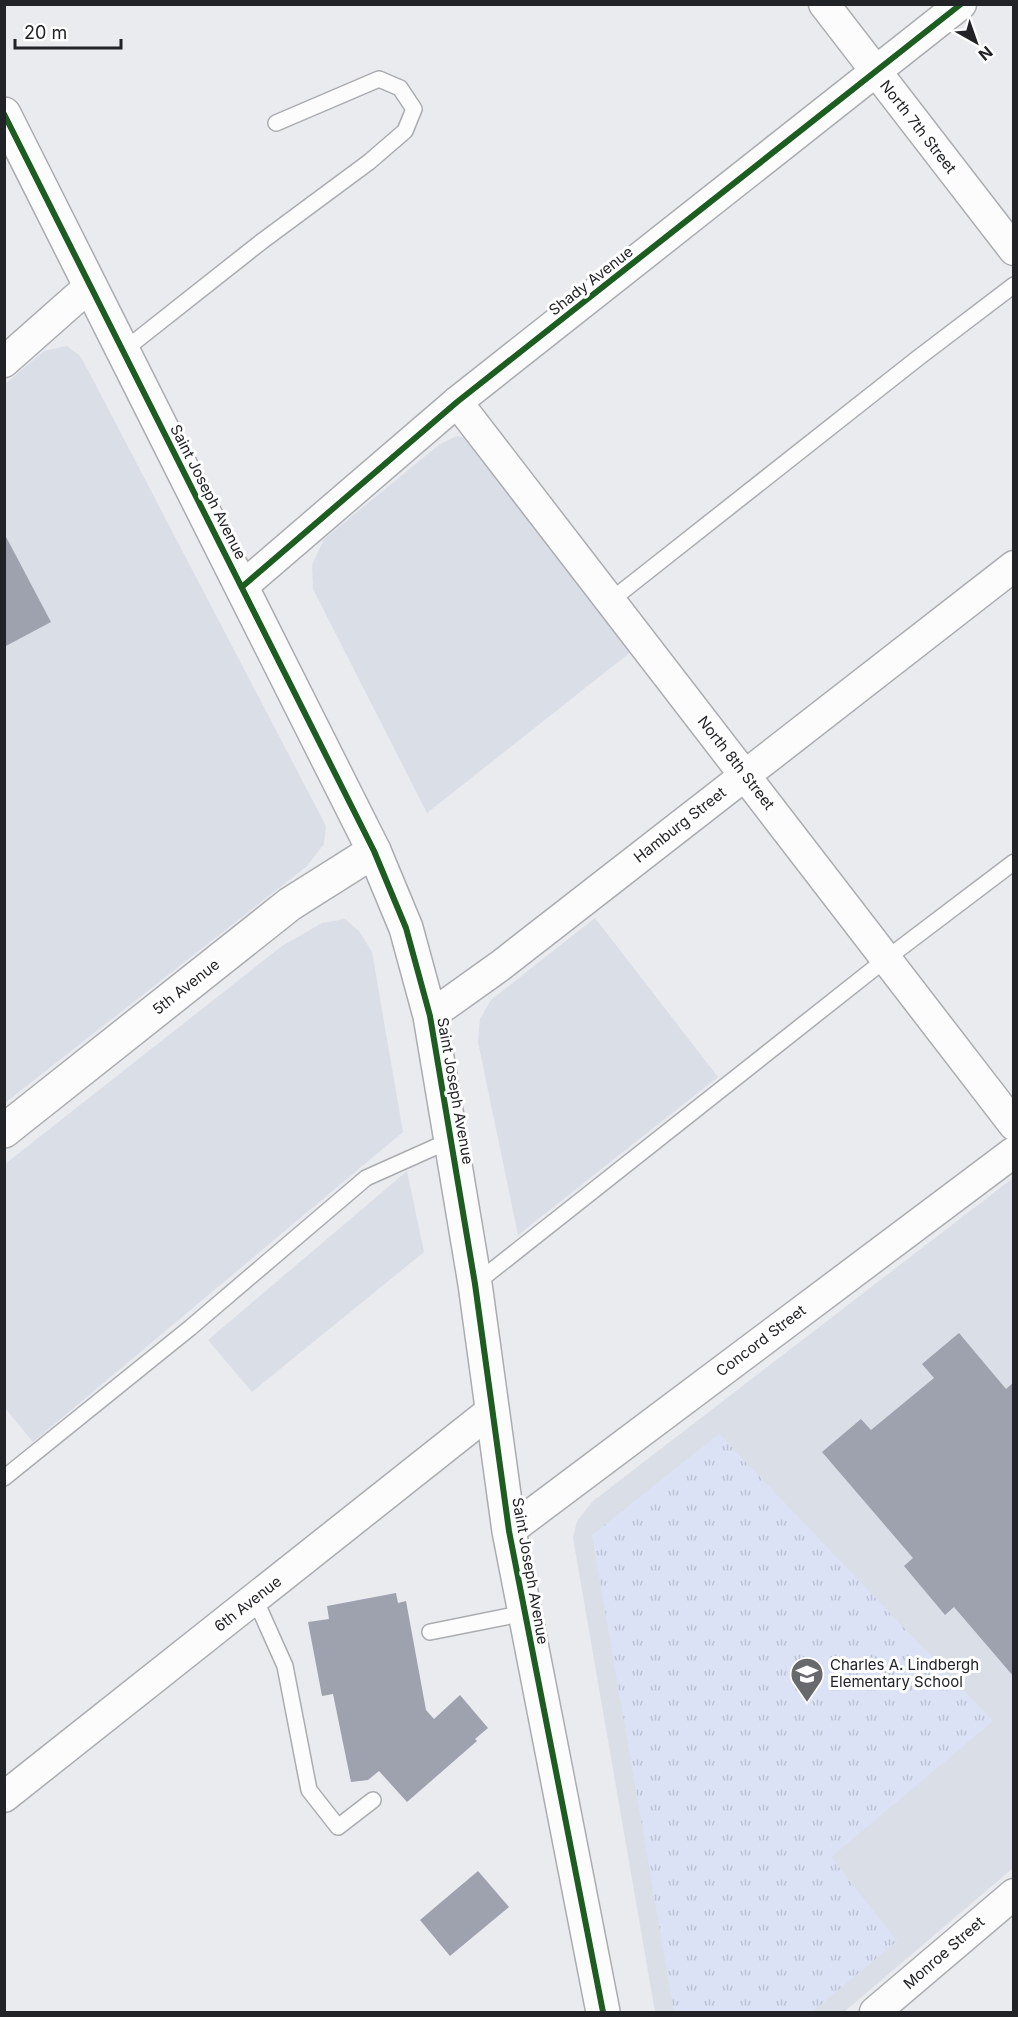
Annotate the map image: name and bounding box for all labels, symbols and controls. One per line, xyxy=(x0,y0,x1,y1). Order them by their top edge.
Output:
scale bar xyxy=(15,12,122,50)
north arrow xyxy=(946,12,1006,72)
text: 20 m xyxy=(24,22,67,43)
text: N xyxy=(975,42,997,65)
street label: North 7th Street xyxy=(876,76,961,177)
street label: Shady Avenue xyxy=(545,242,637,319)
street label: Saint Joseph Avenue xyxy=(166,421,251,562)
street label: North 8th Street xyxy=(694,712,779,813)
street label: Hamburg Street xyxy=(630,783,730,867)
street label: 5th Avenue xyxy=(148,955,223,1019)
street label: Saint Joseph Avenue xyxy=(433,1016,478,1166)
street label: Concord Street xyxy=(712,1301,809,1381)
street label: Saint Joseph Avenue xyxy=(508,1496,553,1646)
street label: 6th Avenue xyxy=(210,1571,285,1636)
place label: Charles A. Lindbergh Elementary School xyxy=(830,1655,979,1691)
school or university icon: Charles A. Lindbergh Elementary School xyxy=(789,1656,825,1703)
street label: Monroe Street xyxy=(899,1912,988,1993)

